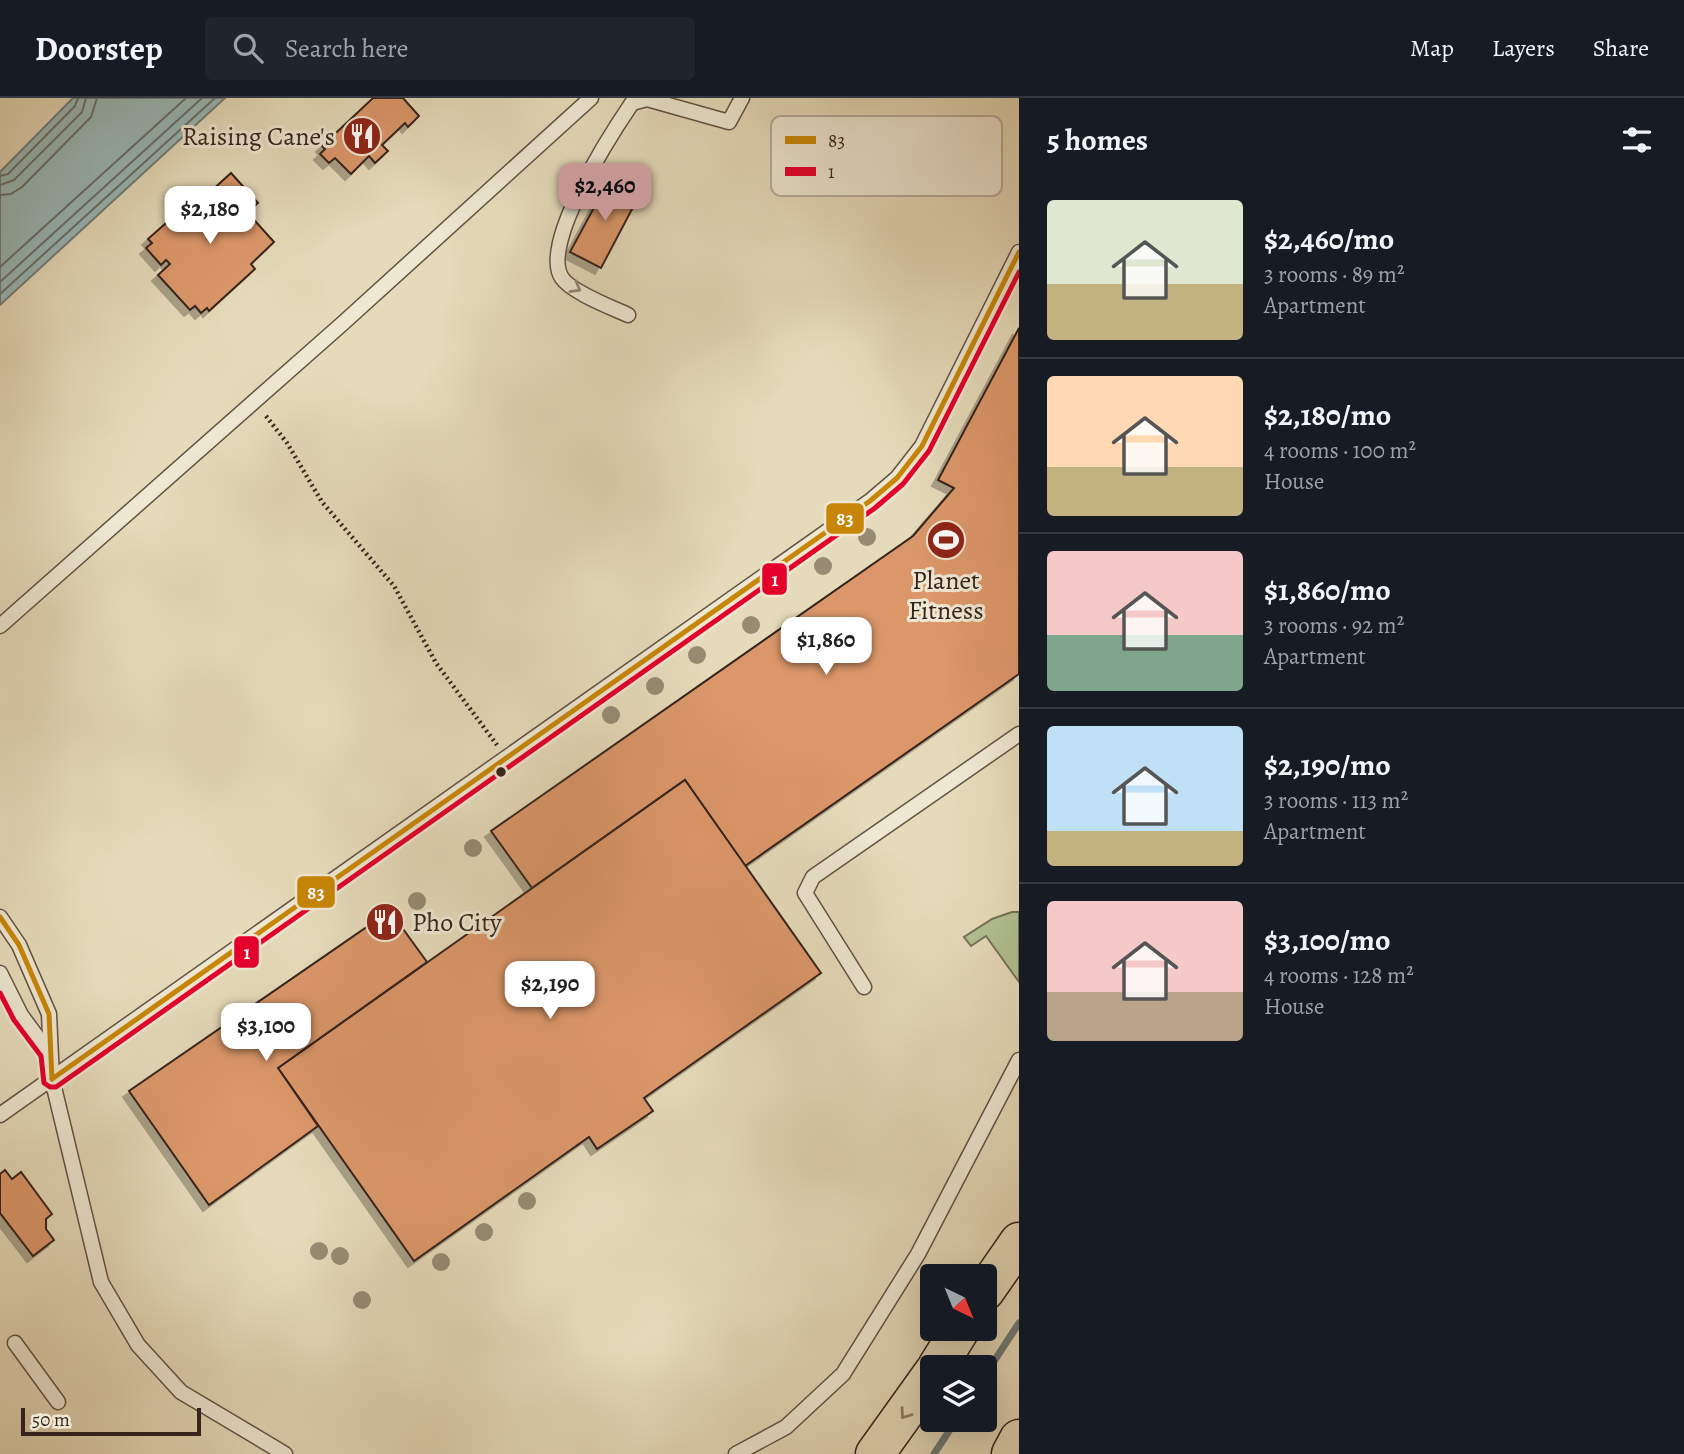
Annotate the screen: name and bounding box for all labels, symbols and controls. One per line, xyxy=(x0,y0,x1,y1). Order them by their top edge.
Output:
search box xyxy=(205,17,695,80)
text: Doorstep xyxy=(35,26,163,71)
icon: search xyxy=(229,29,267,67)
text: Search here xyxy=(285,31,408,66)
text: Map xyxy=(1410,32,1454,64)
text: Layers xyxy=(1492,32,1555,64)
text: Share xyxy=(1593,32,1649,64)
restaurant icon: Raising Cane's xyxy=(341,115,383,157)
legend xyxy=(771,116,1002,196)
place label: Raising Cane's xyxy=(182,119,335,154)
text: 5 homes xyxy=(1047,120,1148,160)
icon: filters xyxy=(1618,121,1656,159)
text: 83 xyxy=(828,128,845,154)
text: 1 xyxy=(828,159,835,185)
pin: $2,460 xyxy=(548,164,662,223)
text: $2,460 xyxy=(574,170,636,201)
pin: $2,180 xyxy=(153,186,267,246)
text: $2,180 xyxy=(181,193,239,224)
text: $2,460/mo xyxy=(1264,219,1394,259)
icon: home xyxy=(1103,228,1187,312)
text: 3 rooms · 89 m² xyxy=(1264,259,1405,290)
one-way arrow xyxy=(569,280,581,293)
text: Apartment xyxy=(1264,290,1366,321)
text: $2,180/mo xyxy=(1264,395,1391,435)
icon: home xyxy=(1103,404,1187,488)
text: 4 rooms · 100 m² xyxy=(1264,435,1416,466)
text: House xyxy=(1264,466,1324,497)
line badge: 83 xyxy=(825,502,865,535)
text: 83 xyxy=(836,506,854,532)
sports icon: Planet Fitness xyxy=(925,519,967,561)
line badge: 1 xyxy=(761,562,788,596)
place label: Planet Fitness xyxy=(908,563,984,628)
text: 1 xyxy=(772,567,779,593)
text: $1,860/mo xyxy=(1264,570,1391,610)
icon: home xyxy=(1103,579,1187,663)
text: 3 rooms · 92 m² xyxy=(1264,610,1404,641)
pin: $1,860 xyxy=(769,618,883,677)
text: $1,860 xyxy=(797,624,855,655)
text: Apartment xyxy=(1264,641,1366,672)
text: $2,190/mo xyxy=(1264,745,1391,785)
icon: home xyxy=(1103,754,1187,838)
unlabelled marker xyxy=(494,765,508,779)
text: 3 rooms · 113 m² xyxy=(1264,785,1408,816)
text: Apartment xyxy=(1264,816,1366,847)
line badge: 83 xyxy=(296,875,336,909)
text: 83 xyxy=(307,880,325,906)
restaurant icon: Pho City xyxy=(364,901,406,943)
place label: Pho City xyxy=(412,905,502,940)
text: $3,100/mo xyxy=(1264,920,1390,960)
icon: home xyxy=(1103,929,1187,1013)
line badge: 1 xyxy=(233,935,260,969)
text: 1 xyxy=(244,940,251,966)
text: 4 rooms · 128 m² xyxy=(1264,960,1414,991)
pin: $2,190 xyxy=(493,962,607,1021)
text: $2,190 xyxy=(521,968,579,999)
text: House xyxy=(1264,991,1324,1022)
pin: $3,100 xyxy=(209,1004,323,1063)
text: $3,100 xyxy=(237,1010,295,1041)
north arrow xyxy=(920,1264,998,1340)
map controls xyxy=(920,1264,997,1432)
button: layers xyxy=(920,1355,997,1432)
scale bar xyxy=(21,1405,201,1437)
one-way arrow xyxy=(900,1406,913,1419)
text: 50 m xyxy=(32,1407,70,1433)

